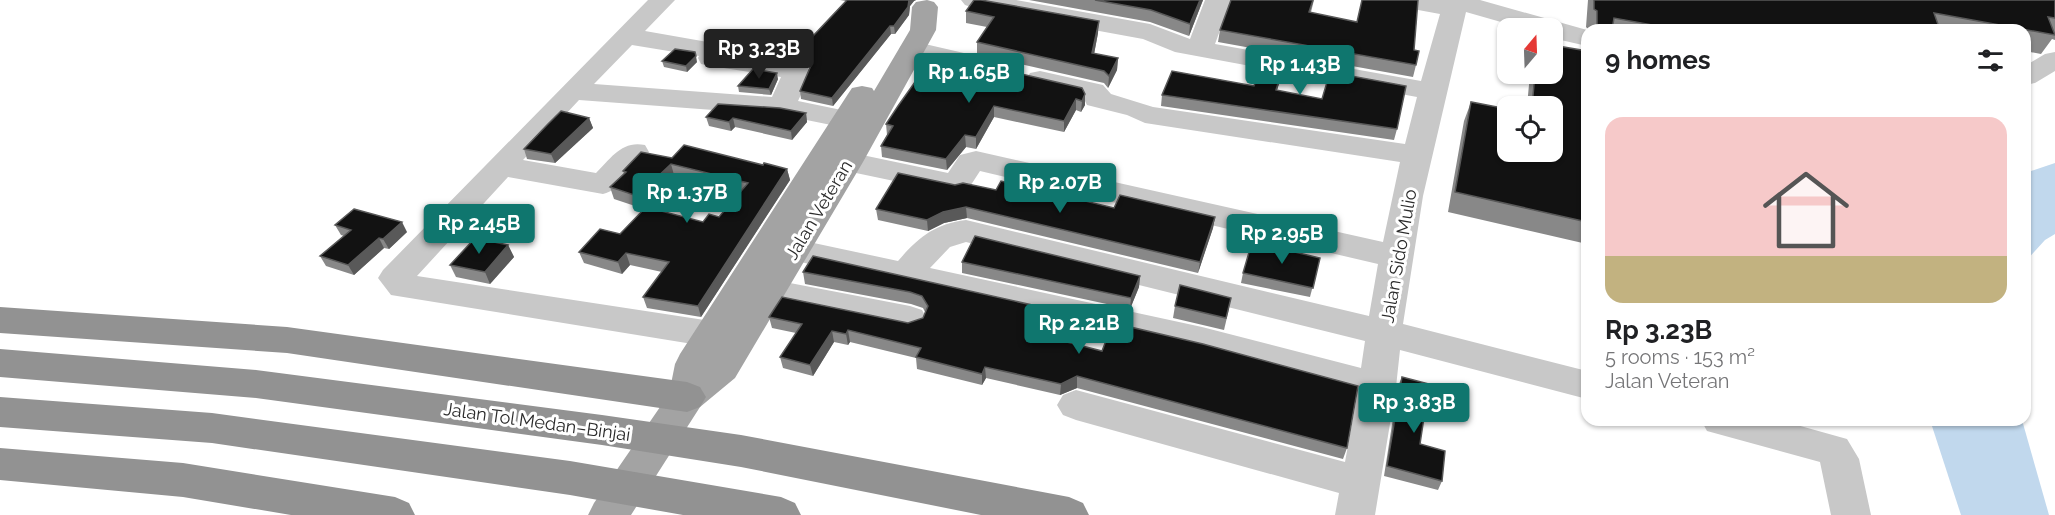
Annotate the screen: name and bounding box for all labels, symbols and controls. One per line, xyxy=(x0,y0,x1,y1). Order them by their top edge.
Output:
north arrow xyxy=(1497,18,1563,84)
map controls xyxy=(1497,18,1563,162)
pin: Rp 3.23B xyxy=(697,29,821,80)
text: Rp 3.23B xyxy=(718,36,800,60)
icon: filters xyxy=(1974,44,2007,77)
pin: Rp 1.43B xyxy=(1238,45,1362,96)
text: 9 homes xyxy=(1605,45,1711,75)
text: Rp 1.43B xyxy=(1259,52,1341,76)
pin: Rp 1.65B xyxy=(907,53,1031,104)
text: Rp 1.65B xyxy=(928,60,1010,84)
button: locate xyxy=(1497,96,1563,162)
street label: Jalan Veteran xyxy=(781,156,856,263)
icon: home xyxy=(1752,156,1860,264)
pin: Rp 2.07B xyxy=(998,163,1122,214)
text: Rp 2.07B xyxy=(1018,170,1102,194)
pin: Rp 1.37B xyxy=(625,173,749,224)
text: Rp 1.37B xyxy=(646,180,728,204)
street label: Jalan Sido Mulio xyxy=(1376,187,1421,324)
pin: Rp 2.45B xyxy=(417,204,541,255)
text: Rp 2.45B xyxy=(438,211,520,235)
pin: Rp 2.95B xyxy=(1220,214,1344,265)
text: Rp 2.95B xyxy=(1241,221,1323,245)
pin: Rp 2.21B xyxy=(1017,304,1141,355)
text: Rp 2.21B xyxy=(1038,311,1120,335)
text: Rp 3.23B xyxy=(1605,315,1712,345)
text: 5 rooms · 153 m² xyxy=(1605,345,1755,369)
text: Jalan Veteran xyxy=(1605,369,1729,393)
pin: Rp 3.83B xyxy=(1352,383,1476,434)
text: Rp 3.83B xyxy=(1372,390,1456,414)
street label: Jalan Tol Medan–Binjai xyxy=(442,398,632,445)

